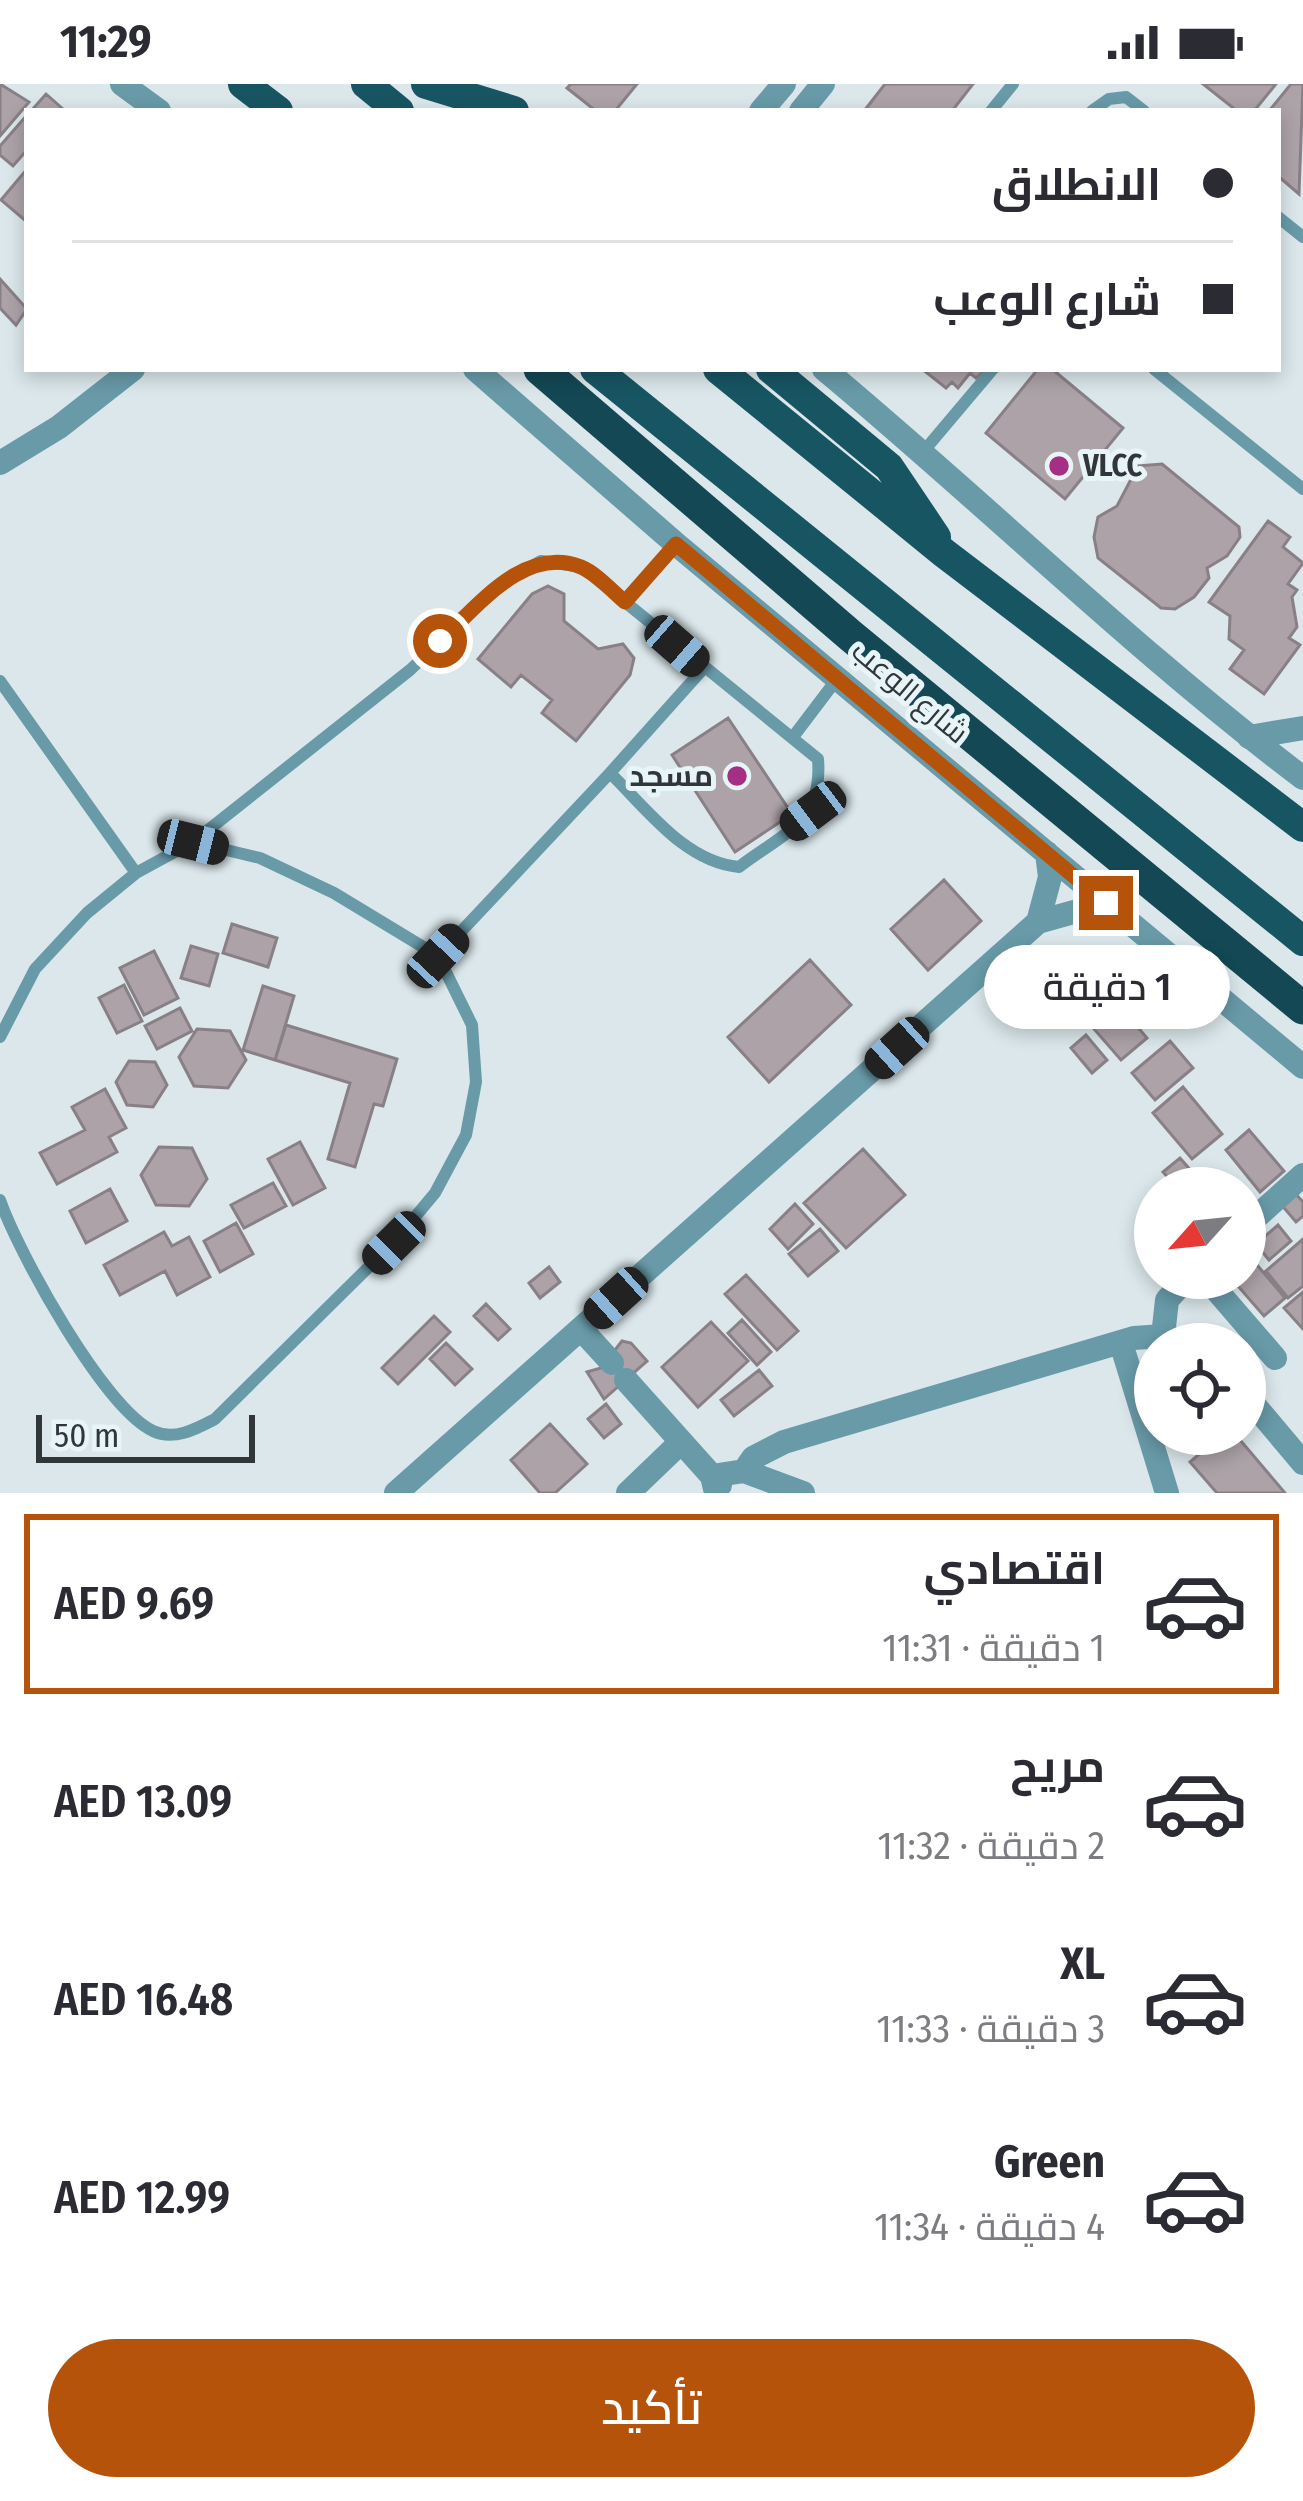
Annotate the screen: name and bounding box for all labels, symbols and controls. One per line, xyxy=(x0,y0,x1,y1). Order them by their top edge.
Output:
text: 11:29 xyxy=(60,15,151,69)
text: الانطلاق xyxy=(992,158,1161,212)
text: شارع الوعب xyxy=(933,273,1161,327)
place label: VLCC xyxy=(1082,448,1143,484)
marker: VLCC xyxy=(1046,453,1072,479)
car xyxy=(638,609,716,683)
route start xyxy=(413,614,467,668)
street label: شارع الوعب xyxy=(843,633,976,753)
place label: مسجد xyxy=(630,758,713,794)
marker: مسجد xyxy=(724,763,750,789)
car xyxy=(773,775,853,847)
car xyxy=(154,816,232,868)
route end xyxy=(1079,876,1133,930)
car xyxy=(400,917,476,995)
callout: 1 دقيقة xyxy=(983,945,1229,1029)
text: 1 دقيقة xyxy=(1043,964,1171,1010)
car xyxy=(858,1011,936,1085)
north arrow xyxy=(1134,1167,1266,1299)
map controls xyxy=(1134,1167,1266,1455)
car xyxy=(356,1205,432,1281)
car xyxy=(577,1261,655,1335)
button: locate xyxy=(1134,1323,1266,1455)
scale bar xyxy=(36,1409,255,1462)
text: 50 m xyxy=(54,1416,119,1456)
text: اقتصادي xyxy=(924,1542,1105,1596)
icon: car xyxy=(1141,1550,1249,1658)
text: AED 9.69 xyxy=(54,1577,214,1631)
text: 1 دقيقة · 11:31 xyxy=(882,1625,1105,1671)
text: مريح xyxy=(1010,1740,1105,1794)
icon: car xyxy=(1141,1748,1249,1856)
text: AED 13.09 xyxy=(54,1775,232,1829)
text: 2 دقيقة · 11:32 xyxy=(878,1823,1105,1869)
text: XL xyxy=(1060,1937,1105,1991)
icon: car xyxy=(1141,1946,1249,2054)
text: AED 16.48 xyxy=(54,1973,233,2027)
text: 3 دقيقة · 11:33 xyxy=(877,2006,1105,2052)
text: Green xyxy=(994,2135,1105,2189)
icon: car xyxy=(1141,2144,1249,2252)
text: AED 12.99 xyxy=(54,2171,230,2225)
text: 4 دقيقة · 11:34 xyxy=(874,2204,1105,2250)
button: تأكيد xyxy=(48,2339,1255,2477)

